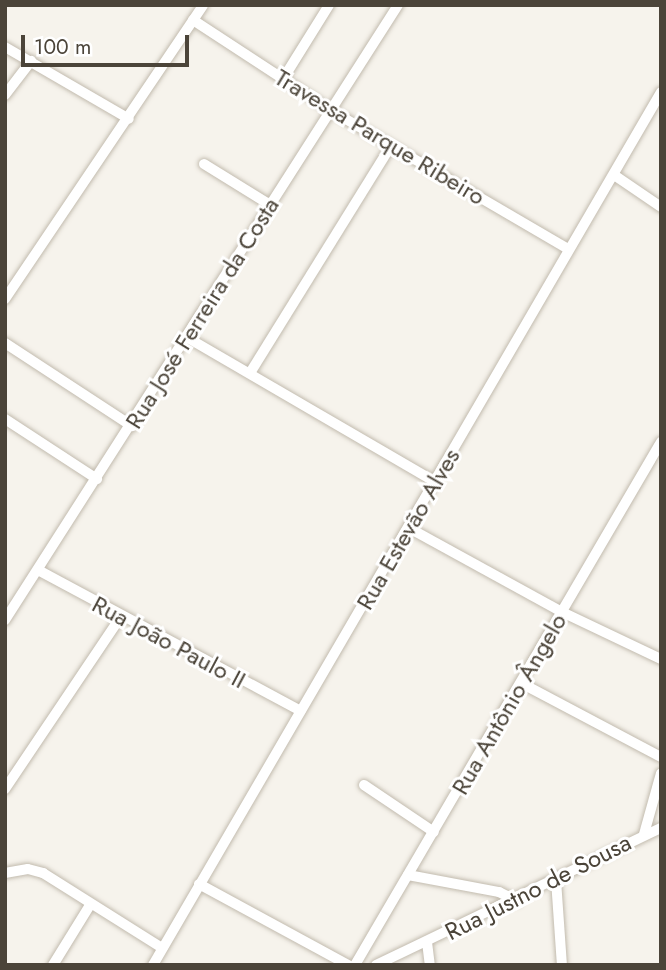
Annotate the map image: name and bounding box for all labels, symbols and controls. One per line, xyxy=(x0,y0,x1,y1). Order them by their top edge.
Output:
scale bar xyxy=(24,21,192,65)
text: 100 m xyxy=(34,32,91,62)
street label: Travessa Parque Ribeiro xyxy=(270,63,490,211)
street label: Rua José Ferreira da Costa xyxy=(119,192,285,434)
street label: Rua Estevão Alves xyxy=(350,443,466,615)
street label: Rua João Paulo II xyxy=(87,589,251,695)
street label: Rua Antônio Ângelo xyxy=(445,608,573,800)
street label: Rua Justno de Sousa xyxy=(440,828,636,946)

